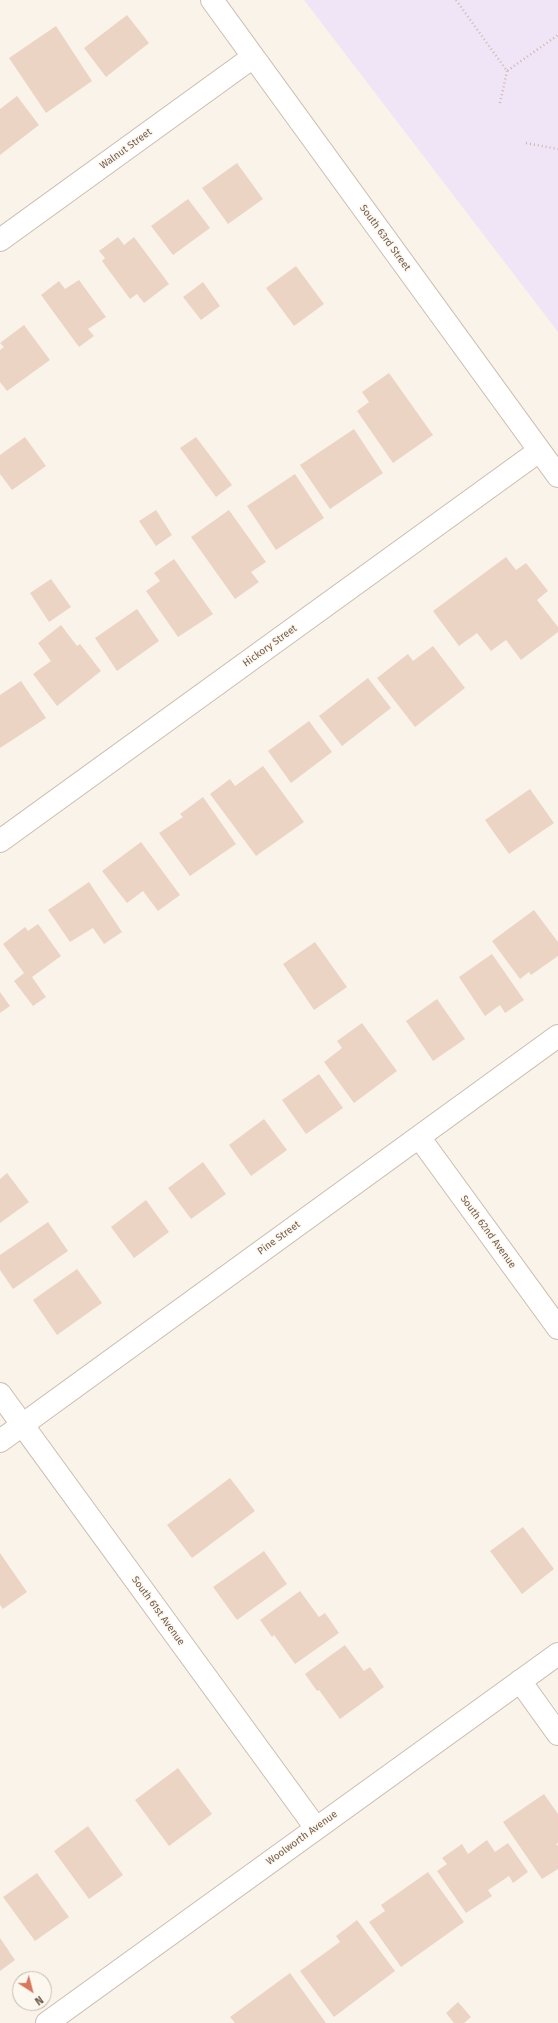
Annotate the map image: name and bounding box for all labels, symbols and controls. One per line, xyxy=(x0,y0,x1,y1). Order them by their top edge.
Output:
street label: Walnut Street xyxy=(98,126,154,172)
street label: South 63rd Street xyxy=(357,203,413,273)
street label: Hickory Street xyxy=(241,622,299,670)
street label: South 62nd Avenue xyxy=(458,1193,518,1271)
street label: Pine Street xyxy=(255,1219,303,1257)
street label: South 61st Avenue xyxy=(129,1574,187,1648)
street label: Woolworth Avenue xyxy=(264,1808,340,1868)
north arrow xyxy=(12,1971,52,2011)
text: N xyxy=(32,1993,46,2008)

